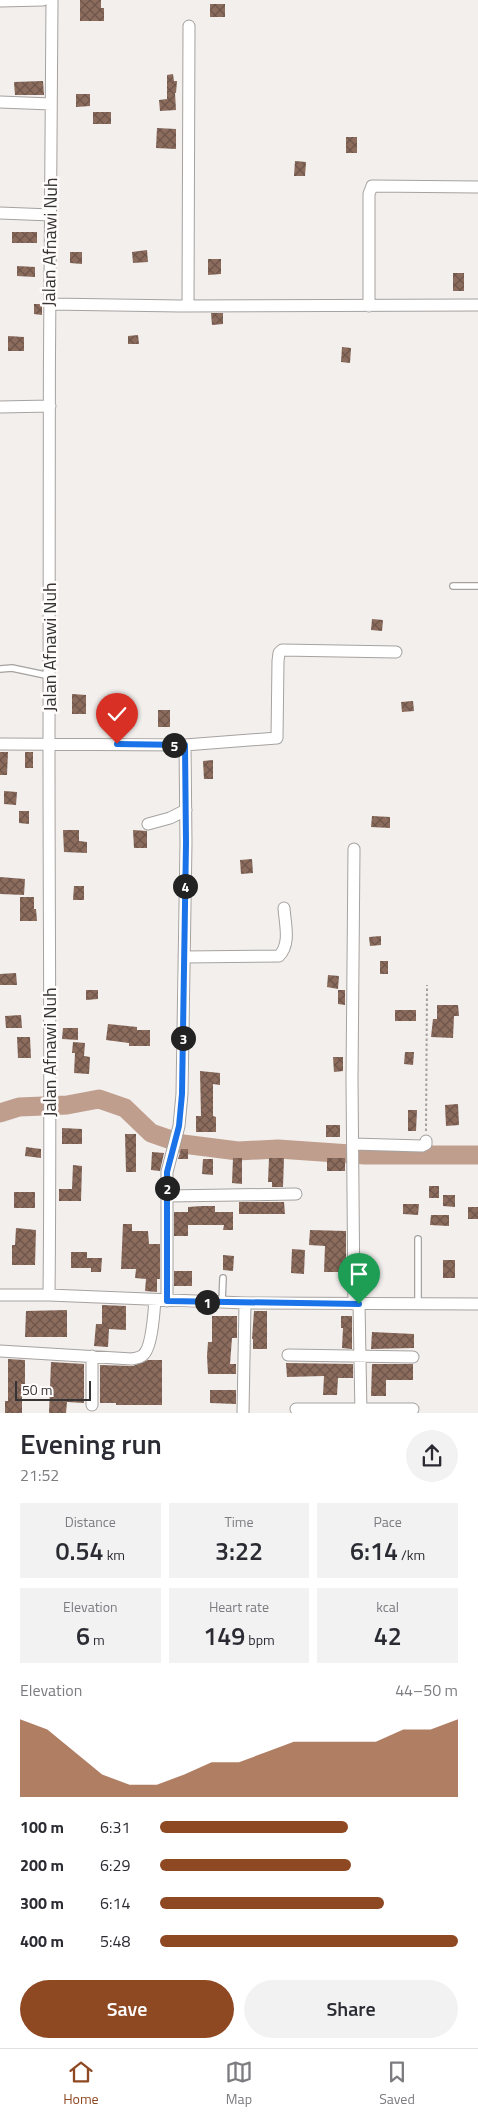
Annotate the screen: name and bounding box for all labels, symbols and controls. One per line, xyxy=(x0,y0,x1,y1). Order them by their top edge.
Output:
street label: Jalan Afnawi Nuh xyxy=(35,177,64,307)
street label: Jalan Afnawi Nuh xyxy=(36,582,63,712)
pin xyxy=(96,693,138,744)
icon: check xyxy=(103,700,131,728)
pin: 5 xyxy=(162,732,186,758)
text: 5 xyxy=(171,735,178,756)
pin: 4 xyxy=(172,874,198,898)
text: 4 xyxy=(182,876,189,897)
street label: Jalan Afnawi Nuh xyxy=(36,987,63,1117)
pin: 3 xyxy=(170,1026,196,1050)
text: 3 xyxy=(180,1028,187,1049)
pin: 2 xyxy=(154,1176,180,1200)
text: 2 xyxy=(164,1178,171,1199)
pin xyxy=(338,1253,380,1304)
icon: arrive xyxy=(345,1260,373,1288)
pin: 1 xyxy=(194,1290,220,1314)
text: 1 xyxy=(204,1292,211,1313)
scale bar xyxy=(15,1378,91,1401)
text: 50 m xyxy=(22,1379,52,1400)
text: Evening run xyxy=(20,1422,162,1465)
button: share xyxy=(406,1430,458,1482)
text: 21:52 xyxy=(20,1463,59,1487)
text: Distance xyxy=(65,1511,116,1532)
text: Time xyxy=(224,1511,254,1532)
text: Pace xyxy=(373,1511,402,1532)
text: 0.54 xyxy=(56,1532,104,1570)
text: 3:22 xyxy=(215,1532,263,1570)
text: 6:14 xyxy=(350,1532,398,1570)
text: km xyxy=(104,1544,125,1565)
text: /km xyxy=(398,1544,425,1565)
text: Elevation xyxy=(63,1596,118,1617)
text: Heart rate xyxy=(209,1596,269,1617)
text: kcal xyxy=(376,1596,399,1617)
text: 6 xyxy=(76,1617,90,1655)
text: 149 xyxy=(203,1617,245,1655)
text: 42 xyxy=(374,1617,402,1655)
text: m xyxy=(90,1629,105,1650)
text: bpm xyxy=(245,1629,275,1650)
text: Elevation xyxy=(20,1678,82,1702)
text: 44–50 m xyxy=(395,1678,458,1702)
text: 100 m xyxy=(20,1815,64,1839)
text: 6:31 xyxy=(100,1815,130,1839)
text: 200 m xyxy=(20,1853,64,1877)
text: 6:29 xyxy=(100,1853,130,1877)
text: 300 m xyxy=(20,1891,64,1915)
text: 6:14 xyxy=(100,1891,130,1915)
text: 400 m xyxy=(20,1929,64,1953)
text: 5:48 xyxy=(100,1929,130,1953)
button: Save xyxy=(20,1980,234,2038)
button: Share xyxy=(244,1980,458,2038)
tab: Home xyxy=(63,2058,99,2109)
tab: Map xyxy=(225,2058,253,2109)
tab: Saved xyxy=(379,2058,415,2109)

